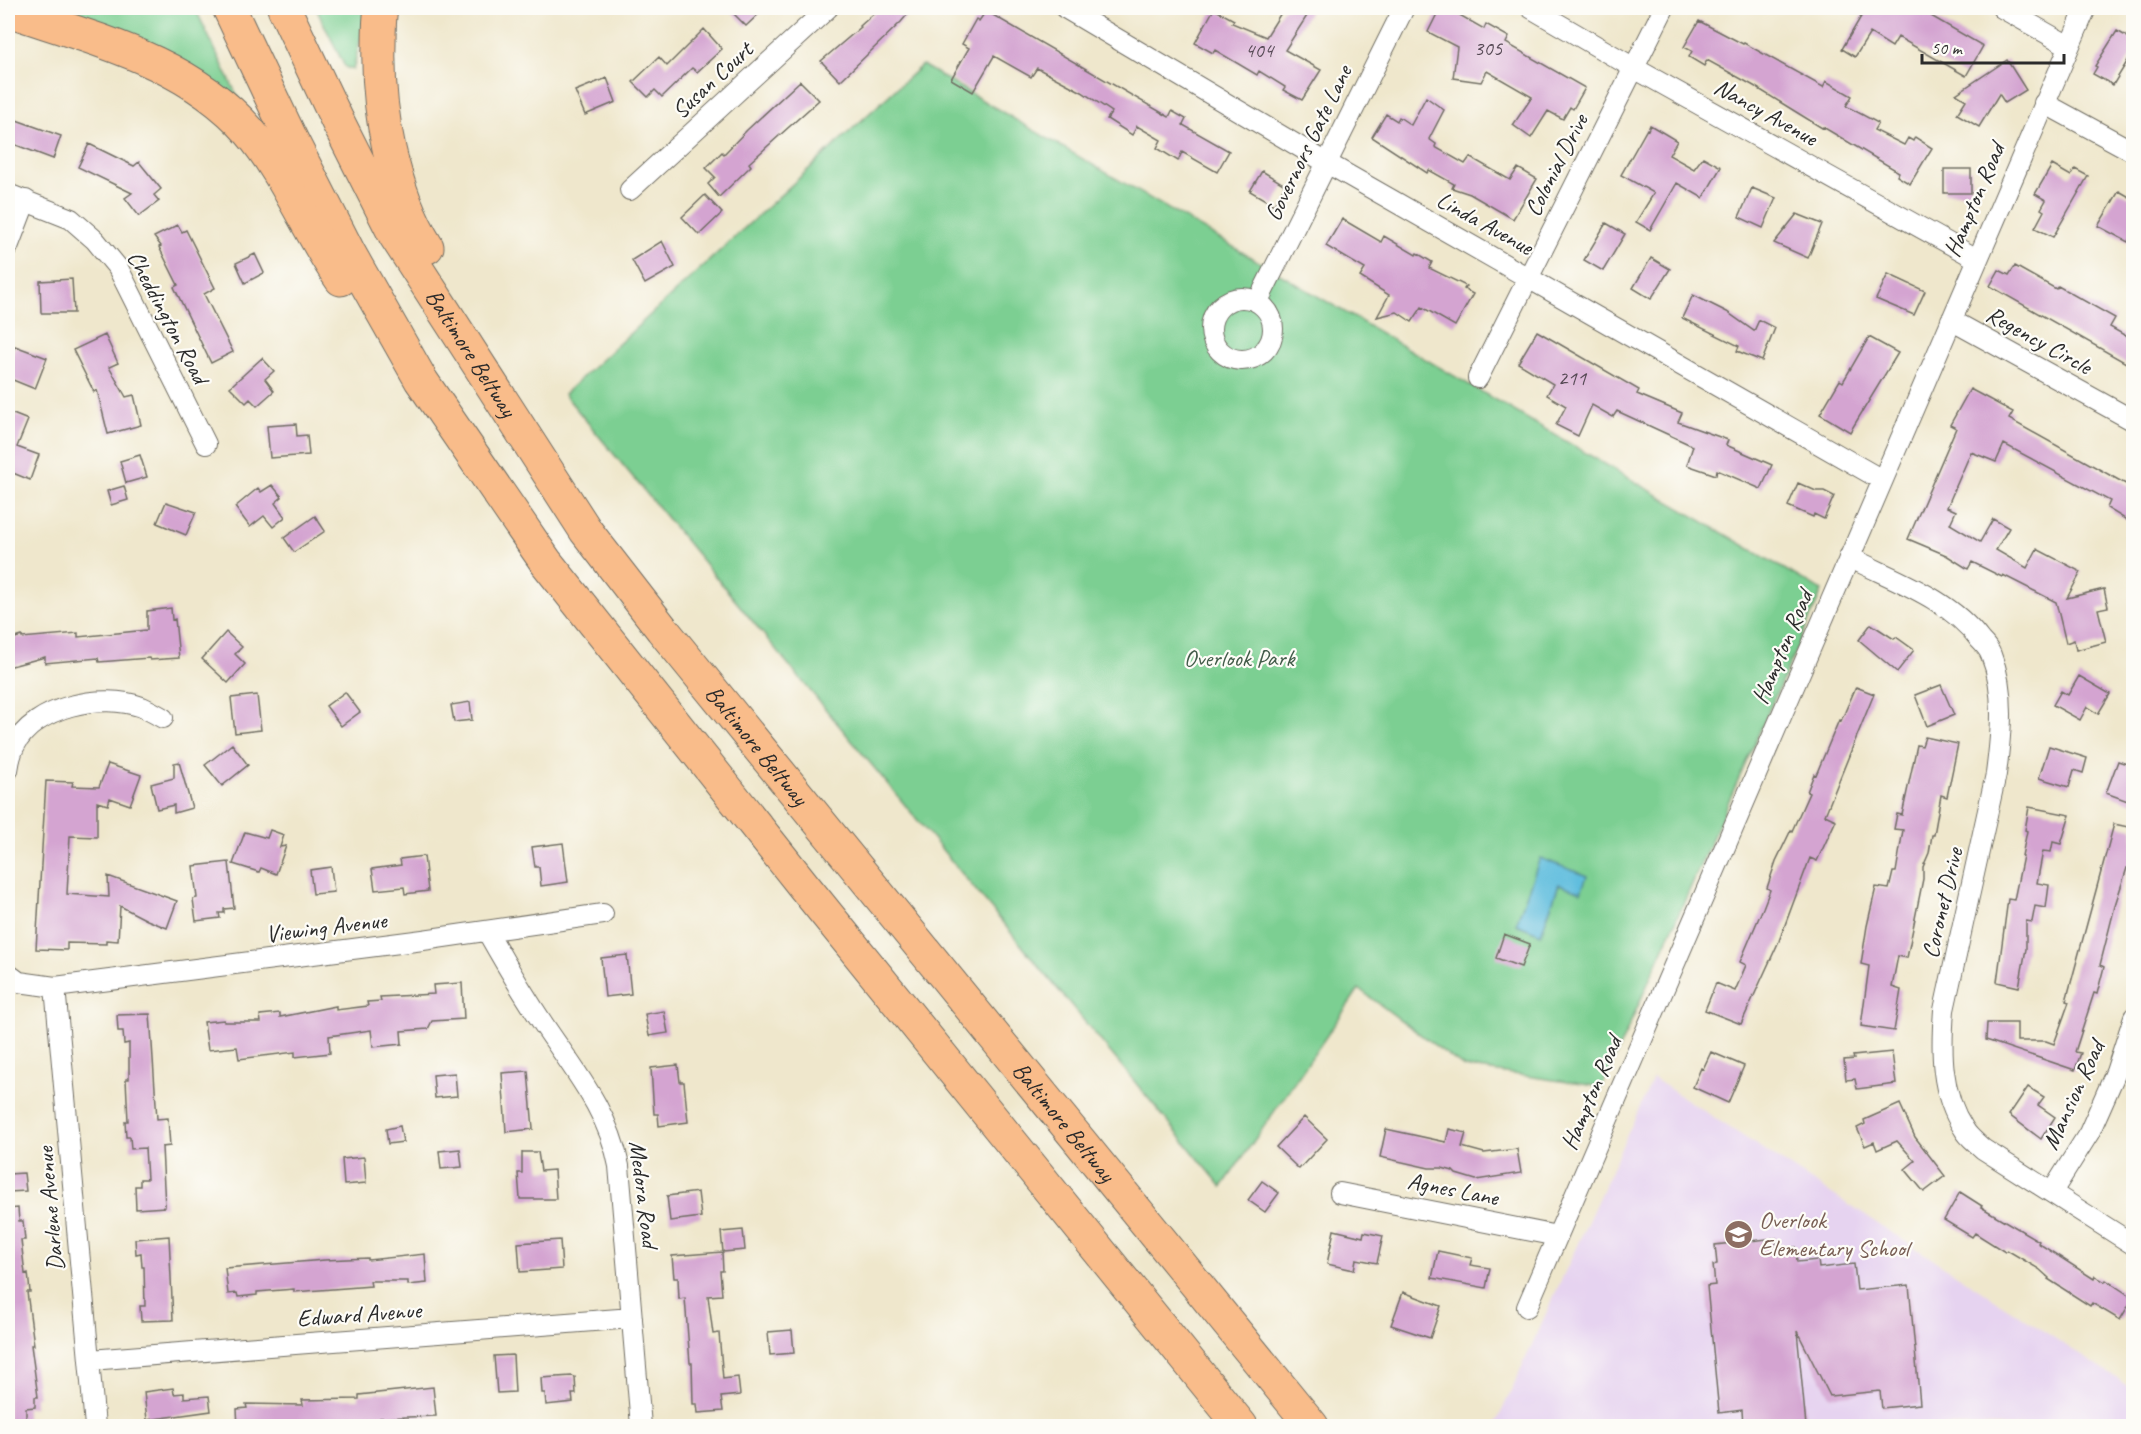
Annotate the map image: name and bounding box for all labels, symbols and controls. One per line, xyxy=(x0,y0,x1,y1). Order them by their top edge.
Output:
scale bar xyxy=(1922,27,2064,65)
street label: Susan Court xyxy=(665,34,760,125)
house number: 305 xyxy=(1474,35,1504,61)
house number: 404 xyxy=(1245,37,1276,63)
text: 50 m xyxy=(1931,37,1964,59)
street label: Governors Gate Lane xyxy=(1257,59,1359,226)
street label: Nancy Avenue xyxy=(1709,71,1825,154)
street label: Colonial Drive xyxy=(1517,107,1596,221)
street label: Hampton Road xyxy=(1937,135,2013,261)
street label: Linda Avenue xyxy=(1432,184,1540,263)
street label: Cheddington Road xyxy=(120,245,217,392)
street label: Baltimore Beltway xyxy=(419,283,524,424)
street label: Regency Circle xyxy=(1981,299,2099,382)
house number: 211 xyxy=(1558,365,1588,391)
street label: Hampton Road xyxy=(1745,582,1821,708)
park label: Overlook Park xyxy=(1184,643,1297,673)
street label: Baltimore Beltway xyxy=(699,679,816,813)
street label: Coronet Drive xyxy=(1915,843,1970,961)
street label: Viewing Avenue xyxy=(264,904,390,949)
street label: Hampton Road xyxy=(1554,1028,1630,1154)
street label: Mansion Road xyxy=(2035,1033,2113,1154)
street label: Baltimore Beltway xyxy=(1006,1056,1123,1190)
street label: Medora Road xyxy=(623,1139,666,1253)
street label: Darlene Avenue xyxy=(29,1144,70,1272)
street label: Agnes Lane xyxy=(1405,1166,1503,1213)
place label: Overlook Elementary School xyxy=(1759,1205,1913,1263)
school or university icon: Overlook Elementary School xyxy=(1722,1218,1754,1250)
street label: Edward Avenue xyxy=(296,1295,424,1333)

